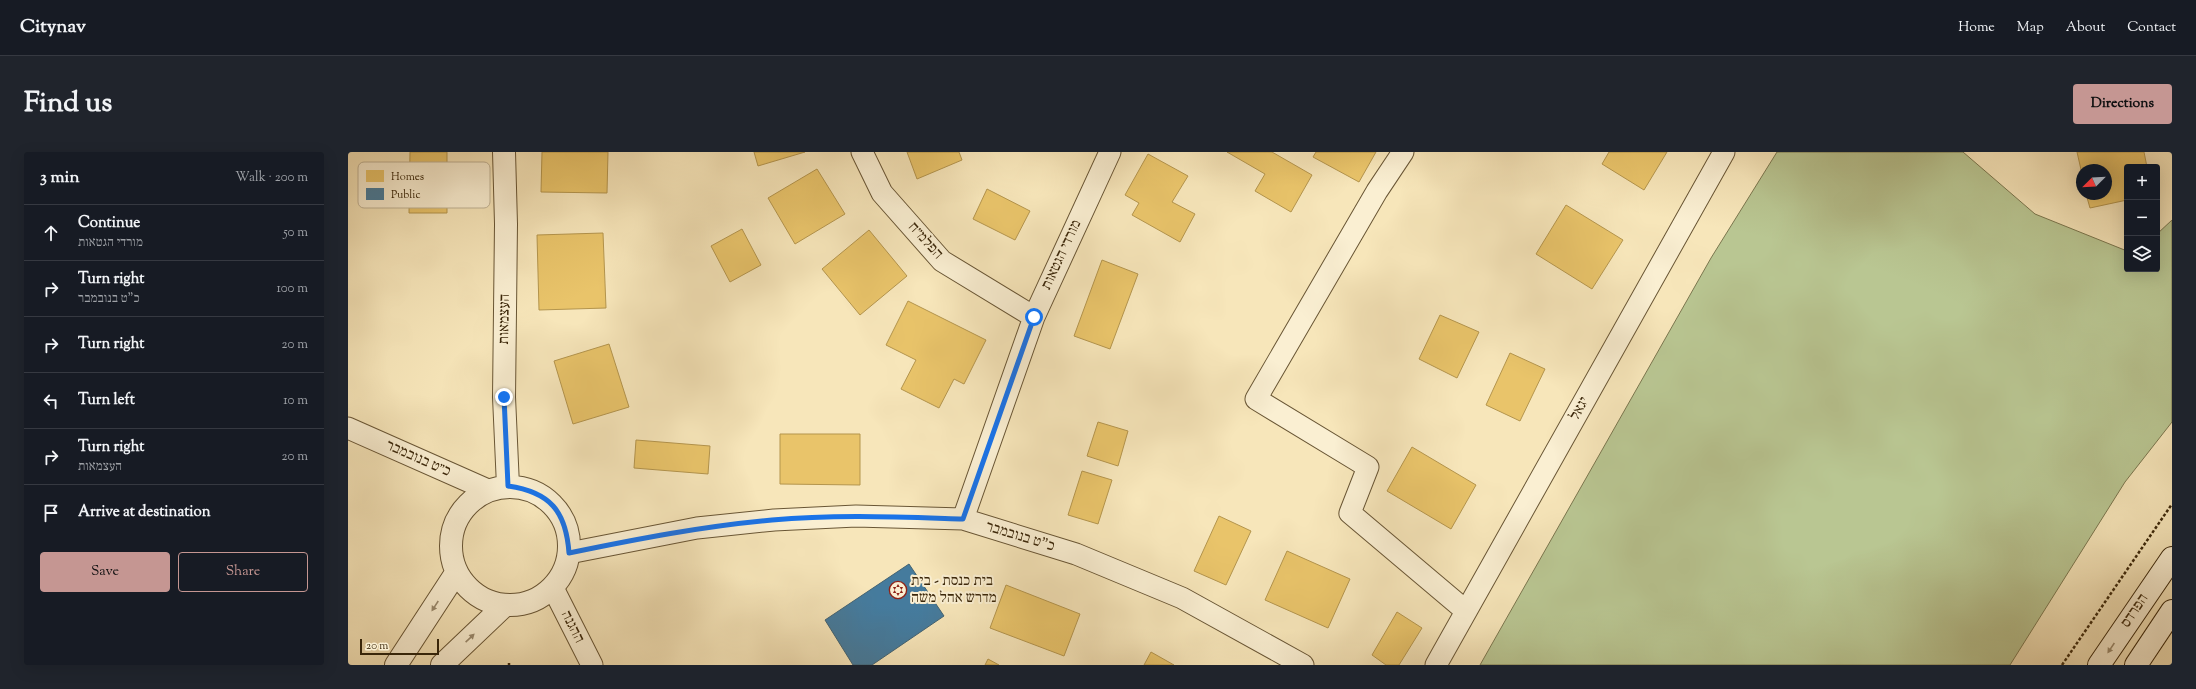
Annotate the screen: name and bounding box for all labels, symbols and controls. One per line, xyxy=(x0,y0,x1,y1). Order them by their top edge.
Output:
text: Citynav xyxy=(20,14,86,41)
text: Home xyxy=(1958,18,1995,38)
text: Map xyxy=(2017,18,2044,38)
text: About xyxy=(2066,18,2105,38)
text: Contact xyxy=(2127,18,2176,38)
text: Find us xyxy=(24,84,112,124)
button: Directions xyxy=(2073,84,2172,124)
legend xyxy=(358,162,490,208)
north arrow xyxy=(2076,164,2112,200)
map controls xyxy=(2124,164,2160,272)
button: + xyxy=(2124,164,2160,200)
text: 3 min xyxy=(40,166,79,190)
text: Walk · 200 m xyxy=(235,169,308,187)
text: Homes xyxy=(391,169,424,185)
text: Public xyxy=(391,187,420,203)
button: − xyxy=(2124,200,2160,236)
text: Continue xyxy=(78,213,140,234)
street label: מורדי הגטאות xyxy=(1037,217,1087,293)
street label: הפלמ״ח xyxy=(903,218,947,264)
icon: ahead xyxy=(40,222,62,244)
text: 50 m xyxy=(283,224,308,242)
text: מורדי הגטאות xyxy=(78,234,143,252)
button: layers xyxy=(2124,236,2160,272)
text: Turn right xyxy=(78,269,144,290)
icon: right xyxy=(40,278,62,300)
text: 100 m xyxy=(276,280,308,298)
text: כ"ט בנובמבר xyxy=(78,290,140,308)
street label: העצמאות xyxy=(494,293,516,345)
route start xyxy=(1025,308,1043,326)
icon: right xyxy=(40,334,62,356)
text: Turn right xyxy=(78,334,144,355)
text: 20 m xyxy=(282,336,308,354)
route end xyxy=(495,388,513,406)
icon: left xyxy=(40,390,62,412)
text: Turn left xyxy=(78,390,135,411)
text: 10 m xyxy=(283,392,308,410)
street label: יגאל xyxy=(1565,393,1595,425)
street label: כ״ט בנובמבר xyxy=(382,435,454,483)
text: Turn right xyxy=(78,437,144,458)
icon: right xyxy=(40,446,62,468)
text: 20 m xyxy=(282,448,308,466)
text: העצמאות xyxy=(78,458,122,476)
icon: arrive xyxy=(40,502,62,524)
text: Arrive at destination xyxy=(78,502,211,523)
street label: כ"ט בנובמבר xyxy=(983,517,1057,557)
button: Save xyxy=(40,552,170,592)
button: Share xyxy=(178,552,308,592)
place label: בית כנסת - בית מדרש אהל משה xyxy=(911,571,997,609)
synagogue icon: בית כנסת - בית מדרש אהל משה xyxy=(888,580,908,600)
street label: הפרדס xyxy=(2116,590,2154,632)
one-way arrow xyxy=(431,600,439,611)
street label: ההגנה xyxy=(555,607,589,647)
one-way arrow xyxy=(465,633,475,643)
scale bar xyxy=(360,637,439,656)
text: 20 m xyxy=(366,638,388,654)
one-way arrow xyxy=(2107,643,2115,653)

